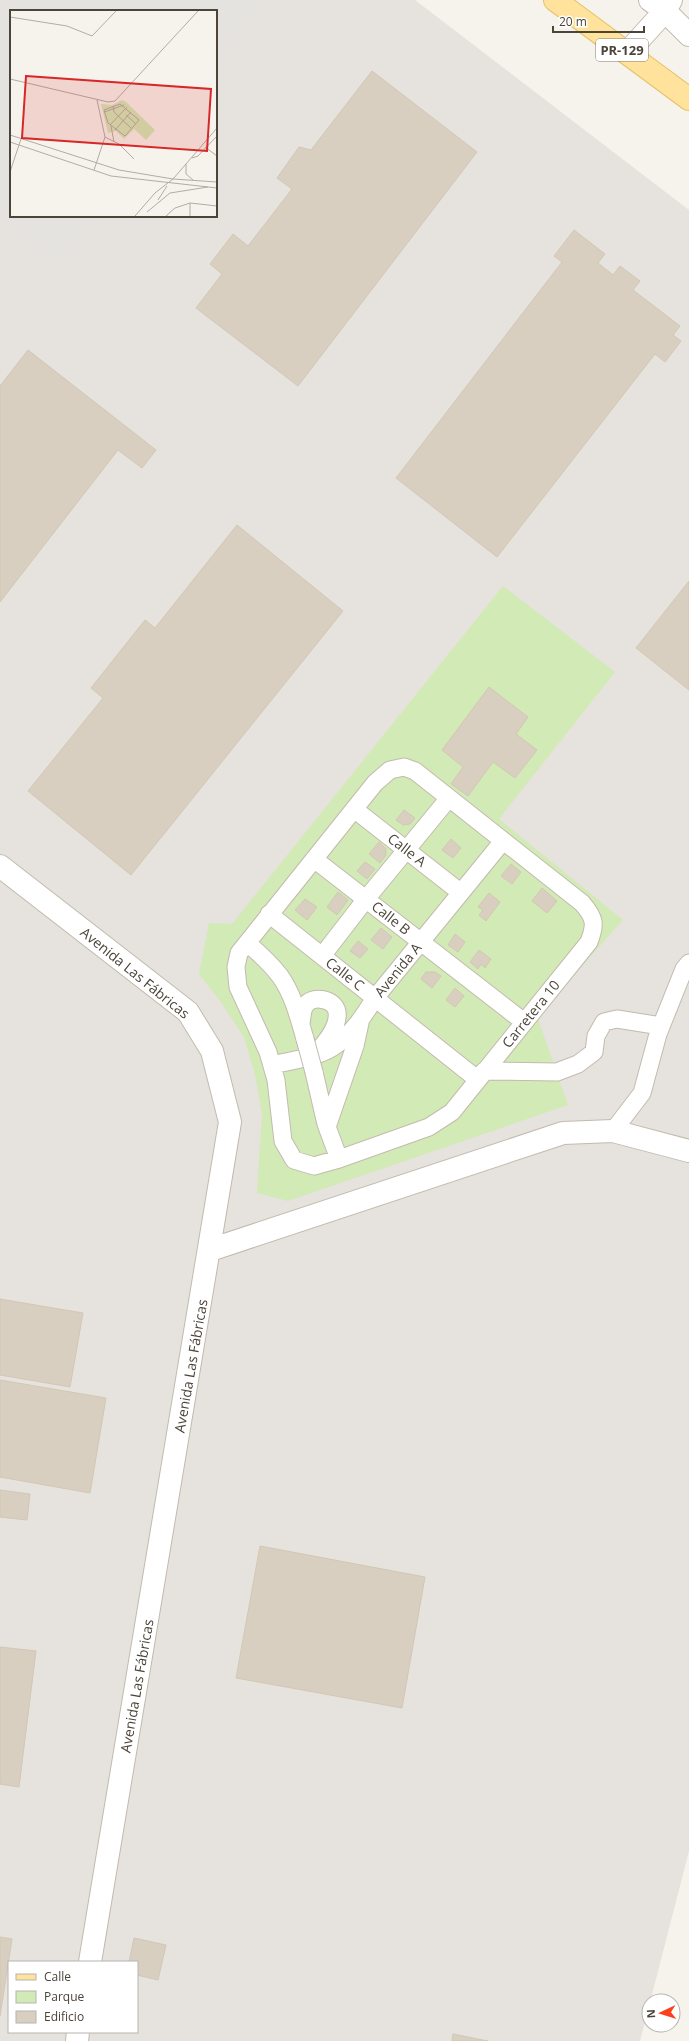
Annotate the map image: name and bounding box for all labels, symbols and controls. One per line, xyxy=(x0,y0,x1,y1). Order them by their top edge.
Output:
scale bar xyxy=(553,8,644,34)
inset map xyxy=(10,10,217,217)
text: 20 m xyxy=(559,13,587,30)
road number: PR-129 xyxy=(596,39,648,61)
street label: Calle A xyxy=(384,829,431,871)
street label: Calle B xyxy=(368,897,415,939)
street label: Avenida Las Fábricas xyxy=(77,923,194,1023)
street label: Avenida A xyxy=(370,938,425,1001)
street label: Calle C xyxy=(322,953,369,995)
street label: Carretera 10 xyxy=(497,976,564,1051)
street label: Avenida Las Fábricas xyxy=(169,1297,212,1434)
street label: Avenida Las Fábricas xyxy=(115,1617,158,1754)
legend xyxy=(8,1961,138,2033)
text: Calle xyxy=(44,1968,71,1985)
text: Parque xyxy=(44,1988,84,2005)
north arrow xyxy=(641,1993,681,2033)
text: Edificio xyxy=(44,2008,84,2025)
text: N xyxy=(643,2009,658,2019)

